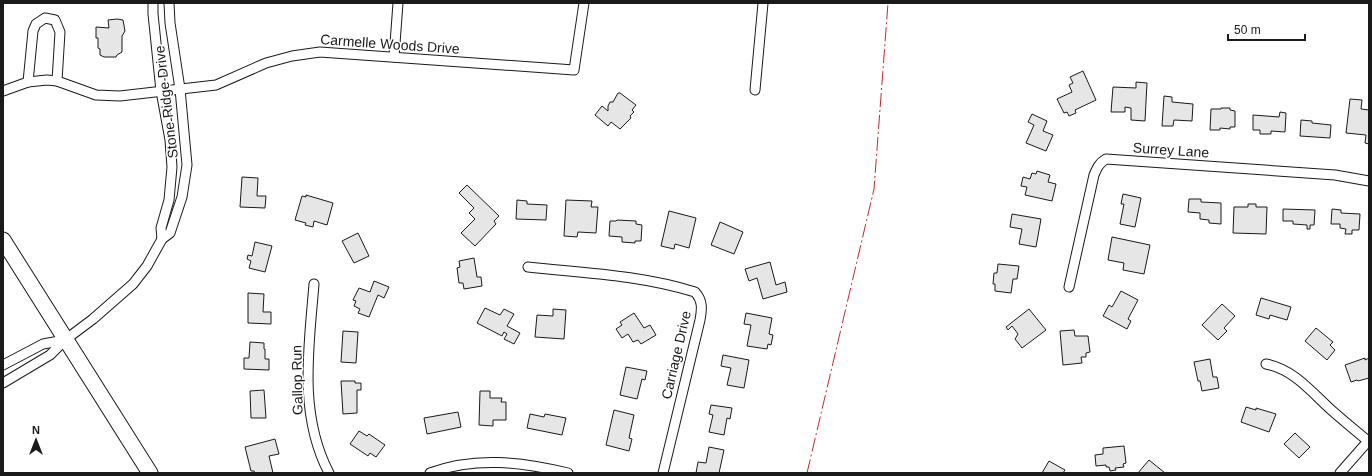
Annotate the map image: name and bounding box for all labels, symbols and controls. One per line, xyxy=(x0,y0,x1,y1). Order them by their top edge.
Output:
scale bar xyxy=(1228,16,1305,42)
text: 50 m xyxy=(1234,23,1261,37)
street label: Carmelle Woods Drive xyxy=(320,31,460,57)
street label: Stone Ridge Drive xyxy=(151,44,181,159)
street label: Surrey Lane xyxy=(1132,139,1210,161)
street label: Carriage Drive xyxy=(658,309,694,401)
street label: Gallop Run xyxy=(288,345,306,415)
north arrow xyxy=(16,420,56,460)
text: N xyxy=(32,424,40,436)

